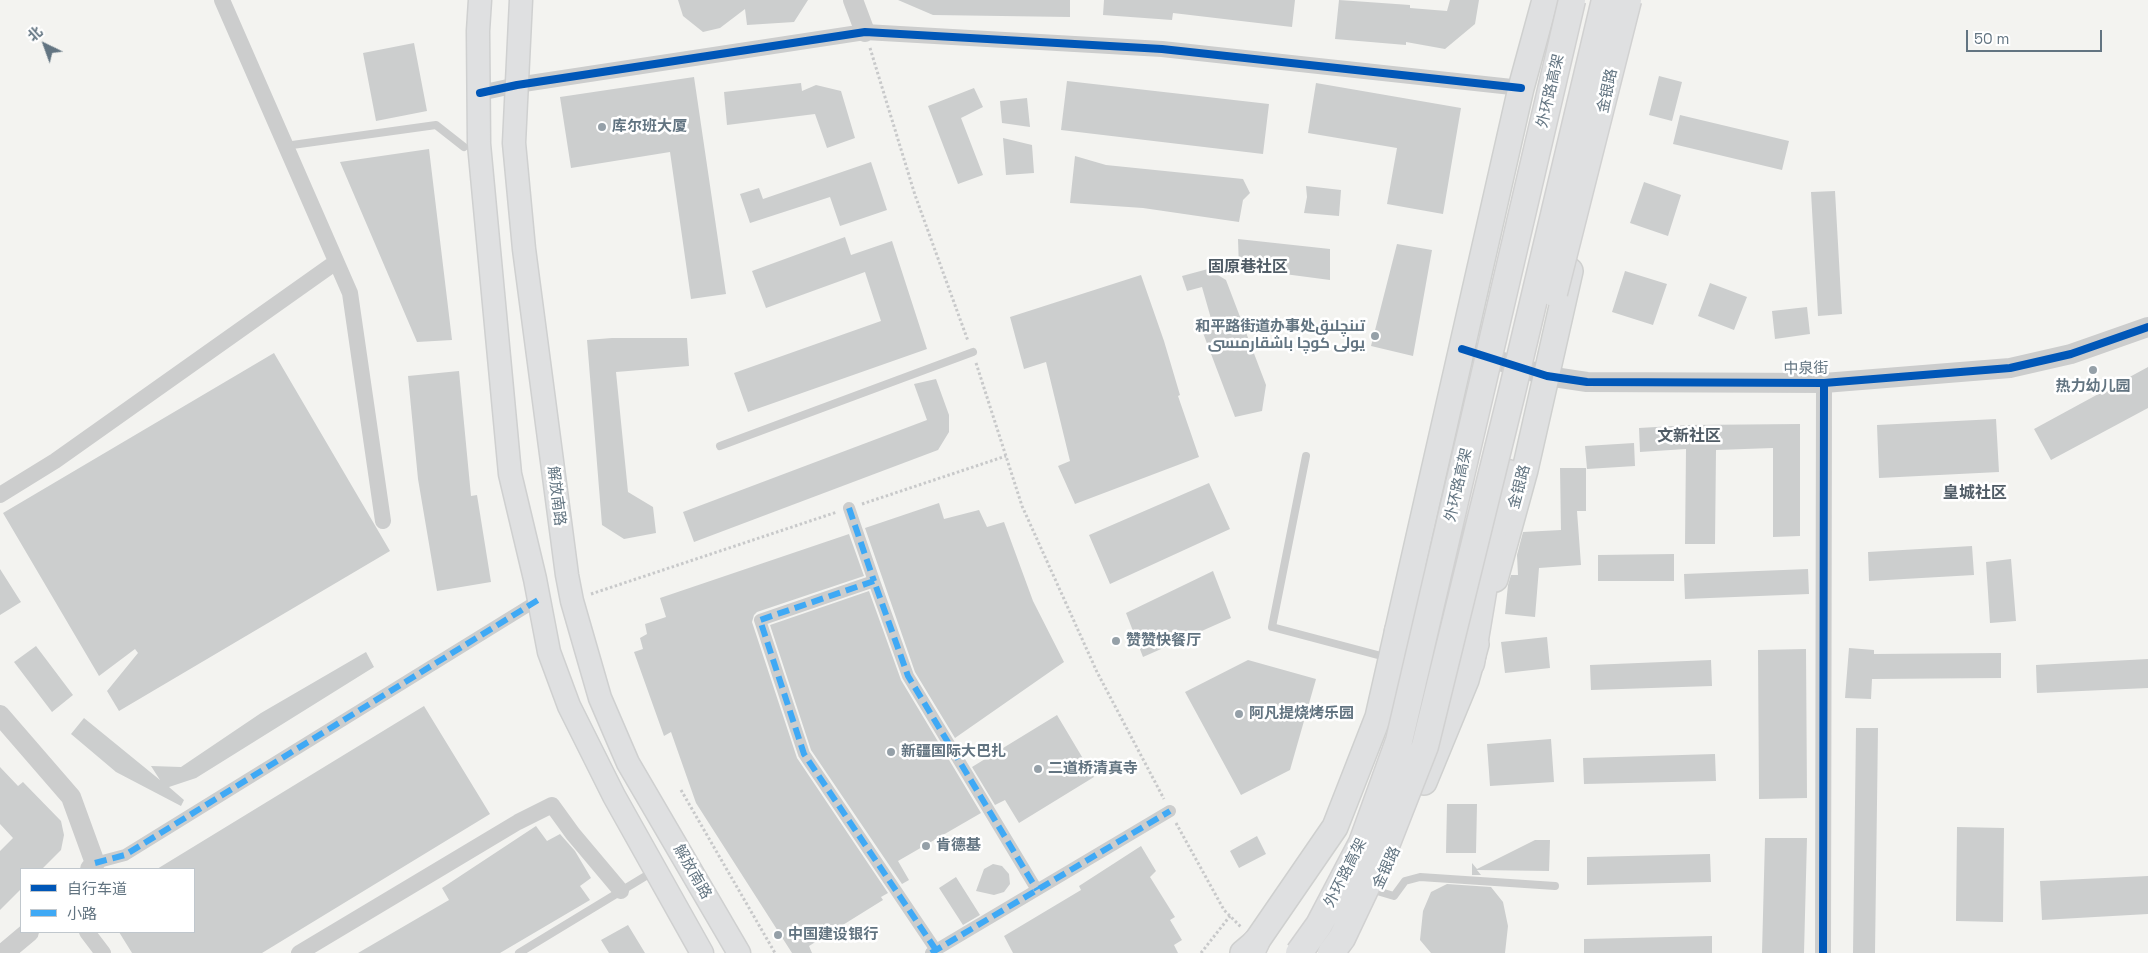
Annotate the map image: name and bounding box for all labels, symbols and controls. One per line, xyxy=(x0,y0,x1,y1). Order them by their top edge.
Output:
north arrow xyxy=(20,20,70,70)
scale bar xyxy=(1968,20,2104,52)
text: 北 xyxy=(24,22,46,45)
text: 50 m xyxy=(1974,29,2009,48)
street label: 外环路高架 xyxy=(1534,52,1568,130)
street label: 金银路 xyxy=(1595,67,1621,115)
place label: 库尔班大厦 xyxy=(612,118,687,136)
marker: 库尔班大厦 xyxy=(596,121,608,133)
district label: 固原巷社区 xyxy=(1208,258,1288,278)
place label: 和平路街道办事处تىنچلىق يولى كوچا باشقارمىسى xyxy=(1195,318,1365,353)
marker: 和平路街道办事处تىنچلىق يولى كوچا باشقارمىسى xyxy=(1369,330,1381,342)
street label: 中泉街 xyxy=(1783,360,1829,378)
marker: 热力幼儿园 xyxy=(2087,364,2099,376)
place label: 热力幼儿园 xyxy=(2056,378,2130,396)
district label: 文新社区 xyxy=(1657,427,1721,447)
street label: 外环路高架 xyxy=(1442,446,1476,524)
street label: 金银路 xyxy=(1505,463,1535,511)
street label: 解放南路 xyxy=(543,465,569,527)
district label: 皇城社区 xyxy=(1943,484,2007,504)
place label: 赞赞快餐厅 xyxy=(1126,632,1201,650)
marker: 赞赞快餐厅 xyxy=(1110,635,1122,647)
place label: 阿凡提烧烤乐园 xyxy=(1249,705,1354,723)
marker: 阿凡提烧烤乐园 xyxy=(1233,708,1245,720)
place label: 新疆国际大巴扎 xyxy=(901,743,1006,761)
marker: 新疆国际大巴扎 xyxy=(885,746,897,758)
place label: 二道桥清真寺 xyxy=(1048,760,1138,778)
marker: 二道桥清真寺 xyxy=(1032,763,1044,775)
street label: 外环路高架 xyxy=(1321,836,1371,910)
place label: 肯德基 xyxy=(936,837,981,855)
marker: 肯德基 xyxy=(920,840,932,852)
street label: 解放南路 xyxy=(669,842,715,902)
street label: 金银路 xyxy=(1369,844,1405,892)
legend xyxy=(20,868,195,933)
text: 自行车道 xyxy=(67,879,127,898)
text: 小路 xyxy=(67,904,97,923)
place label: 中国建设银行 xyxy=(788,926,878,944)
marker: 中国建设银行 xyxy=(772,929,784,941)

